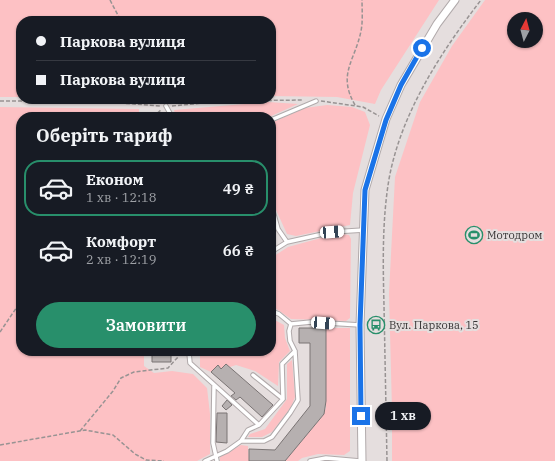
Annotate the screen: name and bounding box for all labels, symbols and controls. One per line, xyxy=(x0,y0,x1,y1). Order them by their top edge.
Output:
north arrow xyxy=(507,12,543,48)
map controls xyxy=(507,12,543,48)
text: Паркова вулиця xyxy=(60,32,185,51)
route start xyxy=(413,39,431,57)
text: Паркова вулиця xyxy=(60,70,185,89)
text: Оберіть тариф xyxy=(36,124,172,147)
icon: car xyxy=(38,170,74,206)
text: Економ xyxy=(86,170,144,189)
text: 49 ₴ xyxy=(223,179,254,198)
text: 1 хв · 12:18 xyxy=(86,189,157,206)
car xyxy=(320,225,344,239)
sports icon: Мотодром xyxy=(464,225,484,245)
place label: Мотодром xyxy=(487,228,543,242)
icon: car xyxy=(38,232,74,268)
text: Комфорт xyxy=(86,232,156,251)
text: 66 ₴ xyxy=(223,241,254,260)
text: 2 хв · 12:19 xyxy=(86,251,157,268)
button: Замовити xyxy=(36,302,256,348)
bus stop icon: Вул. Паркова, 15 xyxy=(366,315,386,335)
car xyxy=(311,316,335,330)
place label: Вул. Паркова, 15 xyxy=(389,318,479,332)
callout: 1 хв xyxy=(375,402,431,430)
route end xyxy=(352,407,370,425)
text: 1 хв xyxy=(390,407,416,424)

